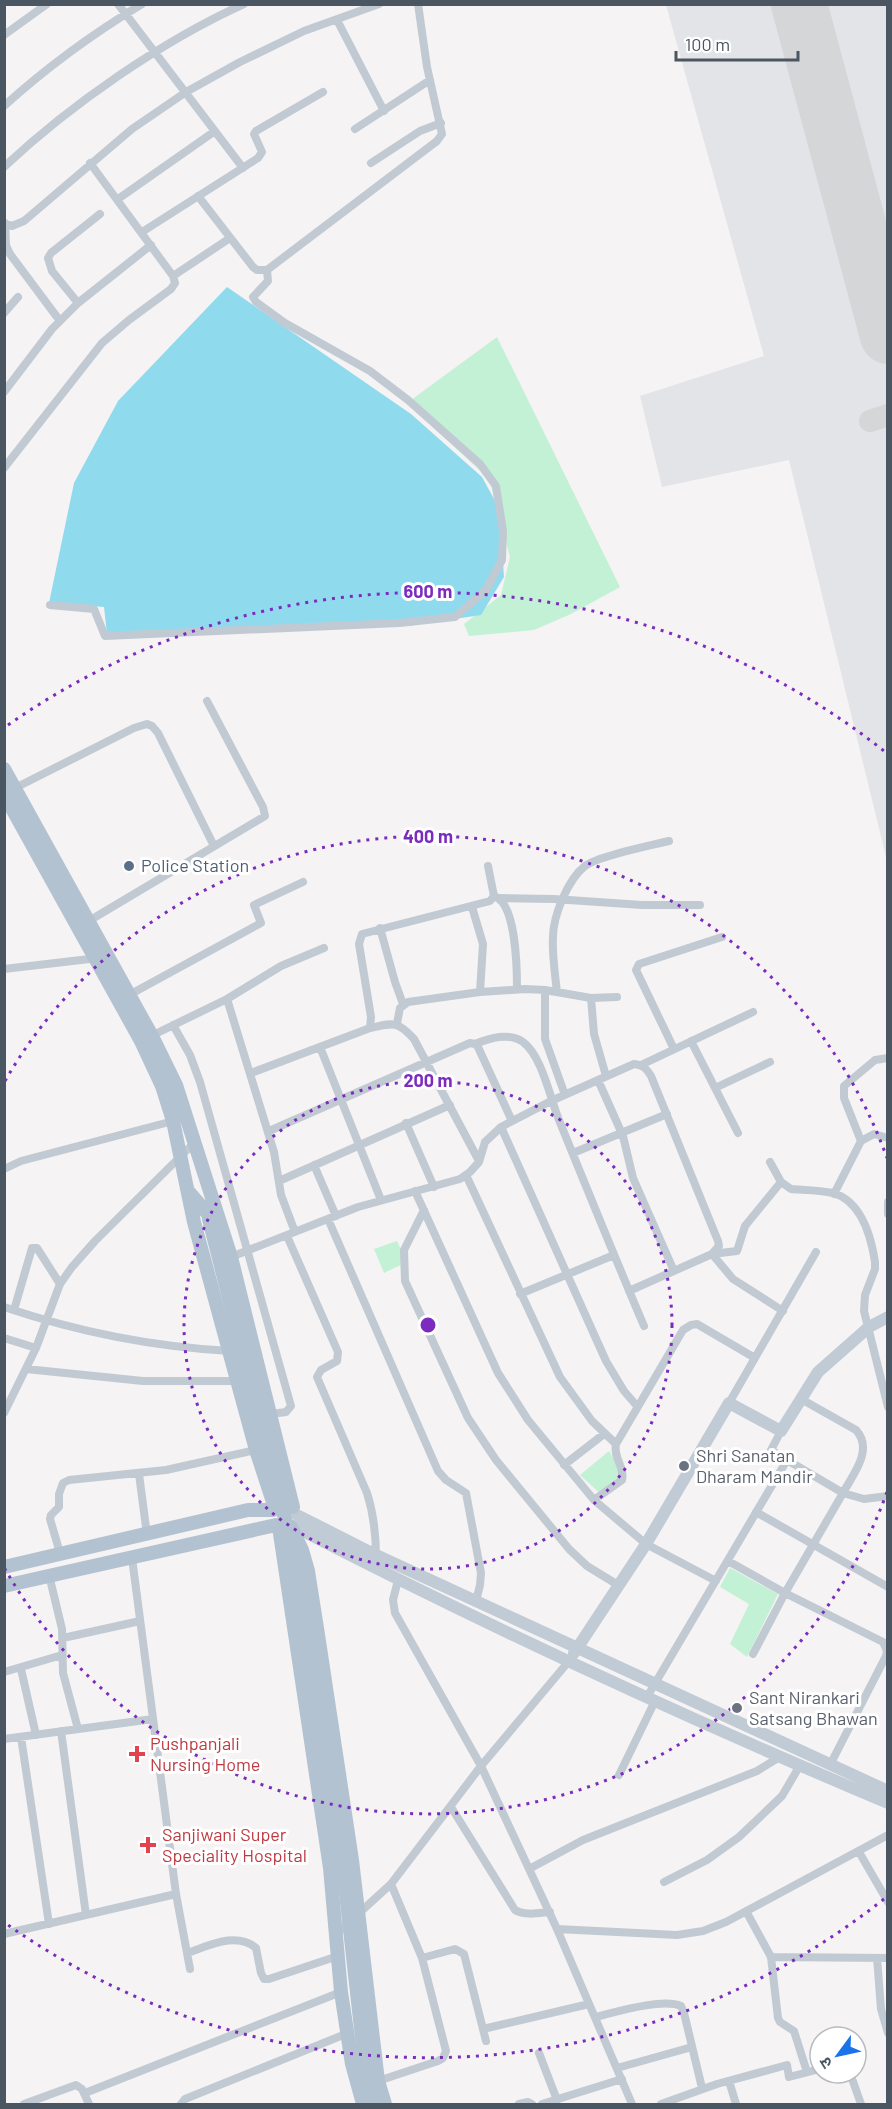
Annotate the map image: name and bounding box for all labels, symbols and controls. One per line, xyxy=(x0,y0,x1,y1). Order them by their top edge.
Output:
scale bar xyxy=(676,24,798,62)
text: 100 m xyxy=(685,33,730,55)
text: 600 m xyxy=(404,580,452,602)
text: 400 m xyxy=(403,825,453,847)
place label: Police Station xyxy=(141,854,249,876)
marker: Police Station xyxy=(122,859,136,873)
text: 200 m xyxy=(403,1069,453,1091)
centre of rings xyxy=(418,1315,438,1335)
place label: Shri Sanatan Dharam Mandir xyxy=(696,1444,813,1487)
marker: Shri Sanatan Dharam Mandir xyxy=(677,1459,691,1473)
place label: Sant Nirankari Satsang Bhawan xyxy=(749,1686,878,1729)
marker: Sant Nirankari Satsang Bhawan xyxy=(730,1701,744,1715)
place label: Pushpanjali Nursing Home xyxy=(150,1732,260,1775)
marker: Pushpanjali Nursing Home xyxy=(128,1745,146,1763)
place label: Sanjiwani Super Speciality Hospital xyxy=(162,1823,307,1866)
marker: Sanjiwani Super Speciality Hospital xyxy=(139,1836,157,1854)
north arrow xyxy=(808,2025,868,2085)
text: उ xyxy=(814,2054,836,2073)

